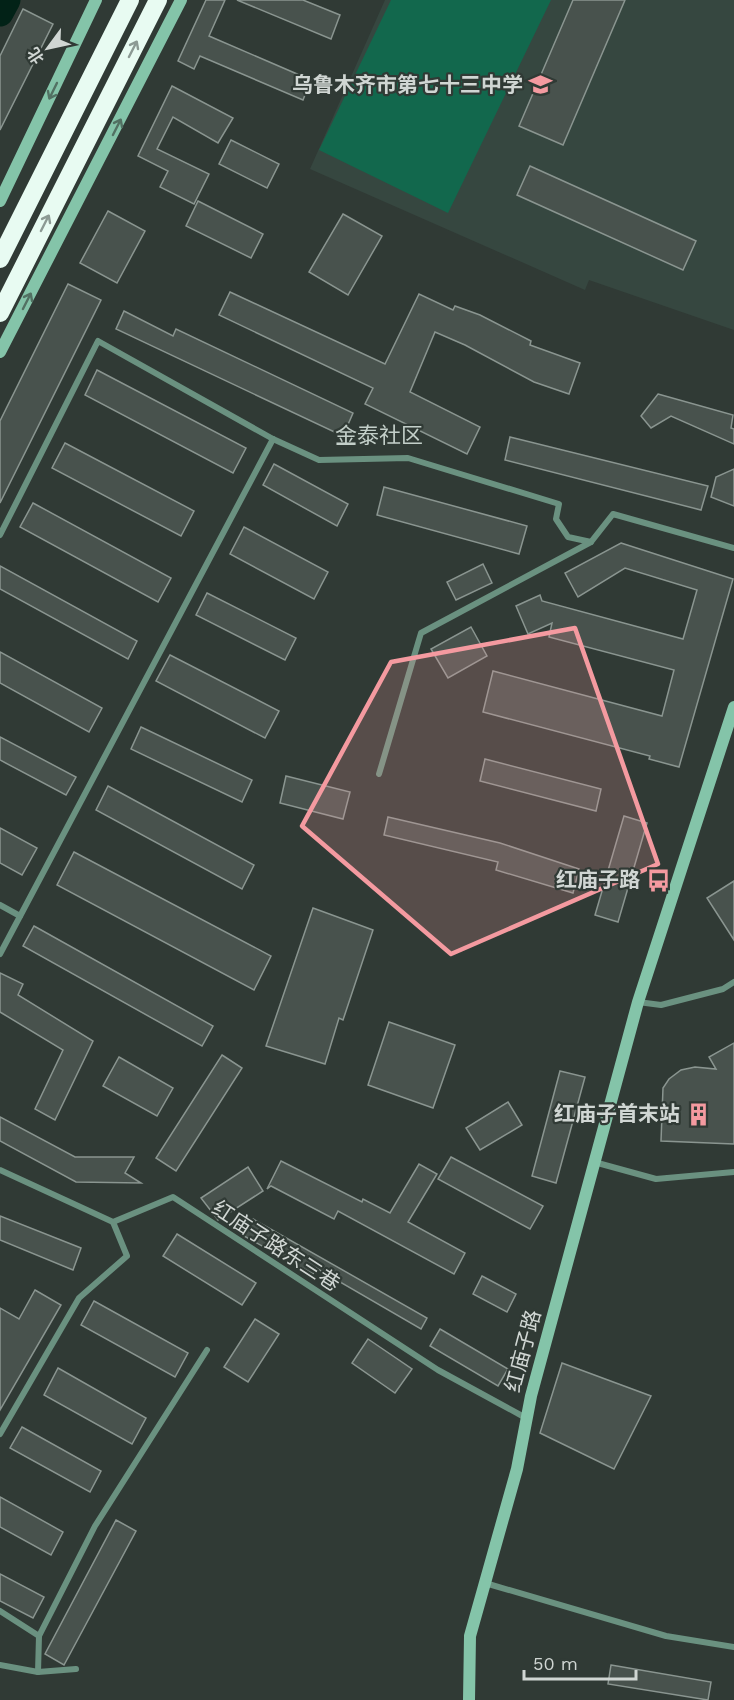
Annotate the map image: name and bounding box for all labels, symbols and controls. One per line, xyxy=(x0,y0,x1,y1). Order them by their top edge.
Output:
north arrow xyxy=(18,18,78,78)
one-way arrow xyxy=(127,41,139,58)
text: 北 xyxy=(24,44,48,68)
place label: 乌鲁木齐市第七十三中学 xyxy=(292,72,523,97)
school or university icon: 乌鲁木齐市第七十三中学 xyxy=(528,72,554,98)
one-way arrow xyxy=(47,81,58,99)
one-way arrow xyxy=(111,119,123,137)
one-way arrow xyxy=(40,214,52,232)
one-way arrow xyxy=(22,292,33,310)
district label: 金泰社区 xyxy=(335,423,423,448)
place label: 红庙子路 xyxy=(556,867,640,892)
bus stop icon: 红庙子路 xyxy=(645,867,671,893)
place label: 红庙子首末站 xyxy=(554,1101,680,1126)
building icon: 红庙子首末站 xyxy=(685,1101,711,1127)
street label: 红庙子路东三巷 xyxy=(208,1195,345,1296)
street label: 红庙子路 xyxy=(500,1307,545,1395)
scale bar xyxy=(524,1643,636,1681)
text: 50 m xyxy=(533,1653,578,1674)

